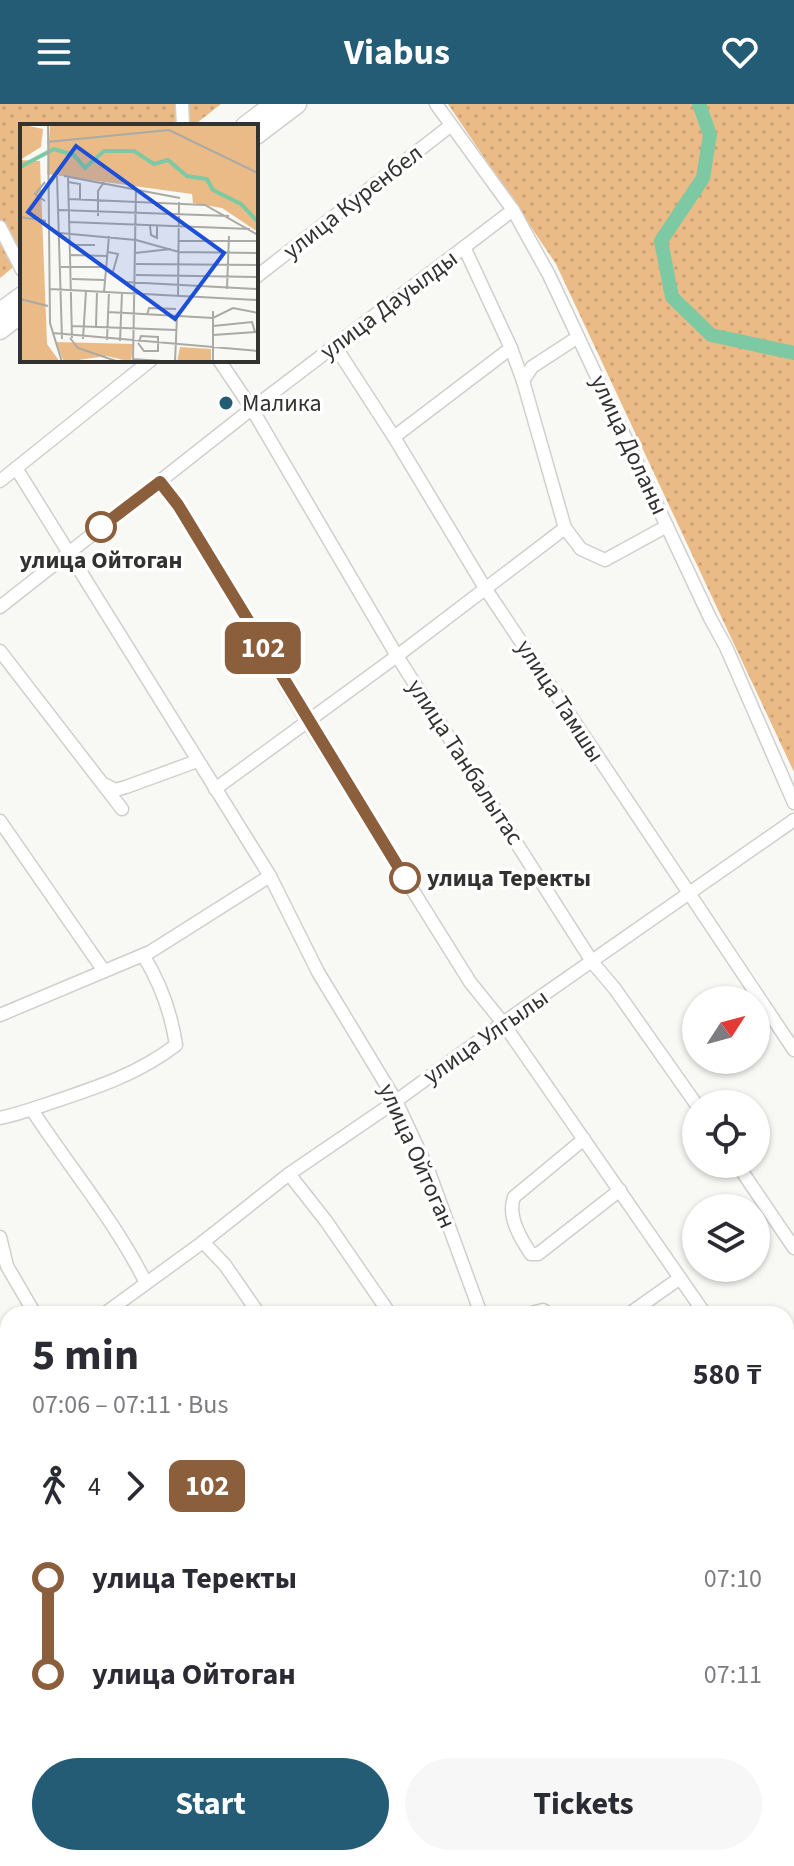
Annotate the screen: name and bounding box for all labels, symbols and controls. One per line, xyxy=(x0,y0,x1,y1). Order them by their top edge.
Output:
text: Viabus xyxy=(344,27,450,78)
icon: menu xyxy=(32,30,76,74)
icon: heart xyxy=(718,30,762,74)
inset map xyxy=(20,124,258,362)
street label: улица Куренбел xyxy=(276,136,430,268)
street label: улица Дауылды xyxy=(313,242,465,368)
street label: улица Доланы xyxy=(581,369,677,521)
place label: Малика xyxy=(242,386,322,421)
marker: Малика xyxy=(217,394,235,412)
marker: улица Ойтоган xyxy=(86,512,116,542)
place label: улица Ойтоган xyxy=(20,543,182,578)
line badge: 102 xyxy=(217,622,309,674)
text: 102 xyxy=(241,628,285,668)
street label: улица Тамшы xyxy=(507,633,613,769)
street label: улица Танбалытас xyxy=(398,672,532,852)
place label: улица Теректы xyxy=(427,861,591,896)
marker: улица Теректы xyxy=(390,863,420,893)
street label: улица Улгылы xyxy=(416,981,556,1093)
north arrow xyxy=(682,986,770,1074)
map controls xyxy=(682,986,770,1282)
street label: улица Ойтоган xyxy=(369,1078,465,1234)
button: locate xyxy=(682,1090,770,1178)
button: layers xyxy=(682,1194,770,1282)
text: 5 min xyxy=(32,1324,139,1387)
text: 580 ₸ xyxy=(693,1353,762,1396)
text: 07:06 – 07:11 · Bus xyxy=(32,1386,228,1423)
icon: walk xyxy=(32,1464,76,1508)
icon: forward xyxy=(113,1464,157,1508)
text: 102 xyxy=(185,1466,229,1506)
text: 4 xyxy=(88,1468,101,1505)
text: улица Теректы xyxy=(92,1557,297,1600)
text: 07:10 xyxy=(704,1560,762,1597)
text: улица Ойтоган xyxy=(92,1653,296,1696)
text: 07:11 xyxy=(704,1656,762,1693)
button: Start xyxy=(32,1758,389,1850)
button: Tickets xyxy=(405,1758,762,1850)

